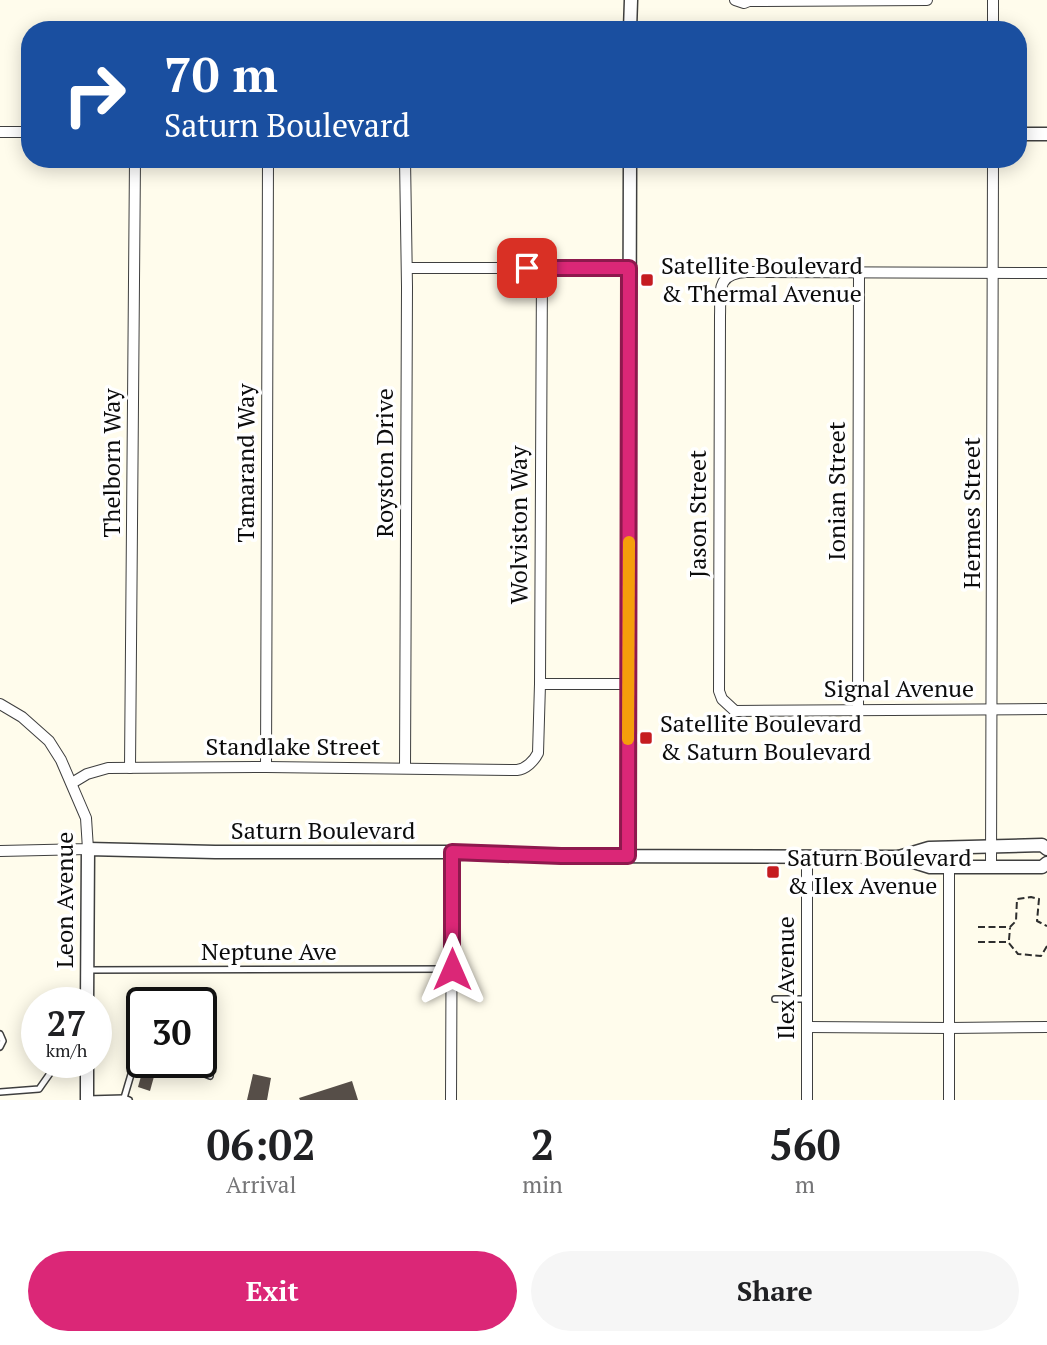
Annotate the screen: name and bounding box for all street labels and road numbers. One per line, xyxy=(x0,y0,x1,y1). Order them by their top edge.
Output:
street label: Tamarand Way xyxy=(229,383,261,542)
street label: Thelborn Way xyxy=(95,388,127,538)
street label: Royston Drive xyxy=(368,388,400,538)
street label: Ionian Street xyxy=(820,421,852,561)
street label: Hermes Street xyxy=(955,437,987,589)
street label: Wolviston Way xyxy=(502,445,534,604)
street label: Jason Street xyxy=(681,450,713,578)
street label: Signal Avenue xyxy=(824,672,974,704)
street label: Standlake Street xyxy=(206,730,381,762)
street label: Saturn Boulevard xyxy=(231,814,415,846)
street label: Leon Avenue xyxy=(48,832,80,968)
street label: Ilex Avenue xyxy=(769,916,801,1040)
street label: Neptune Ave xyxy=(201,935,337,967)

